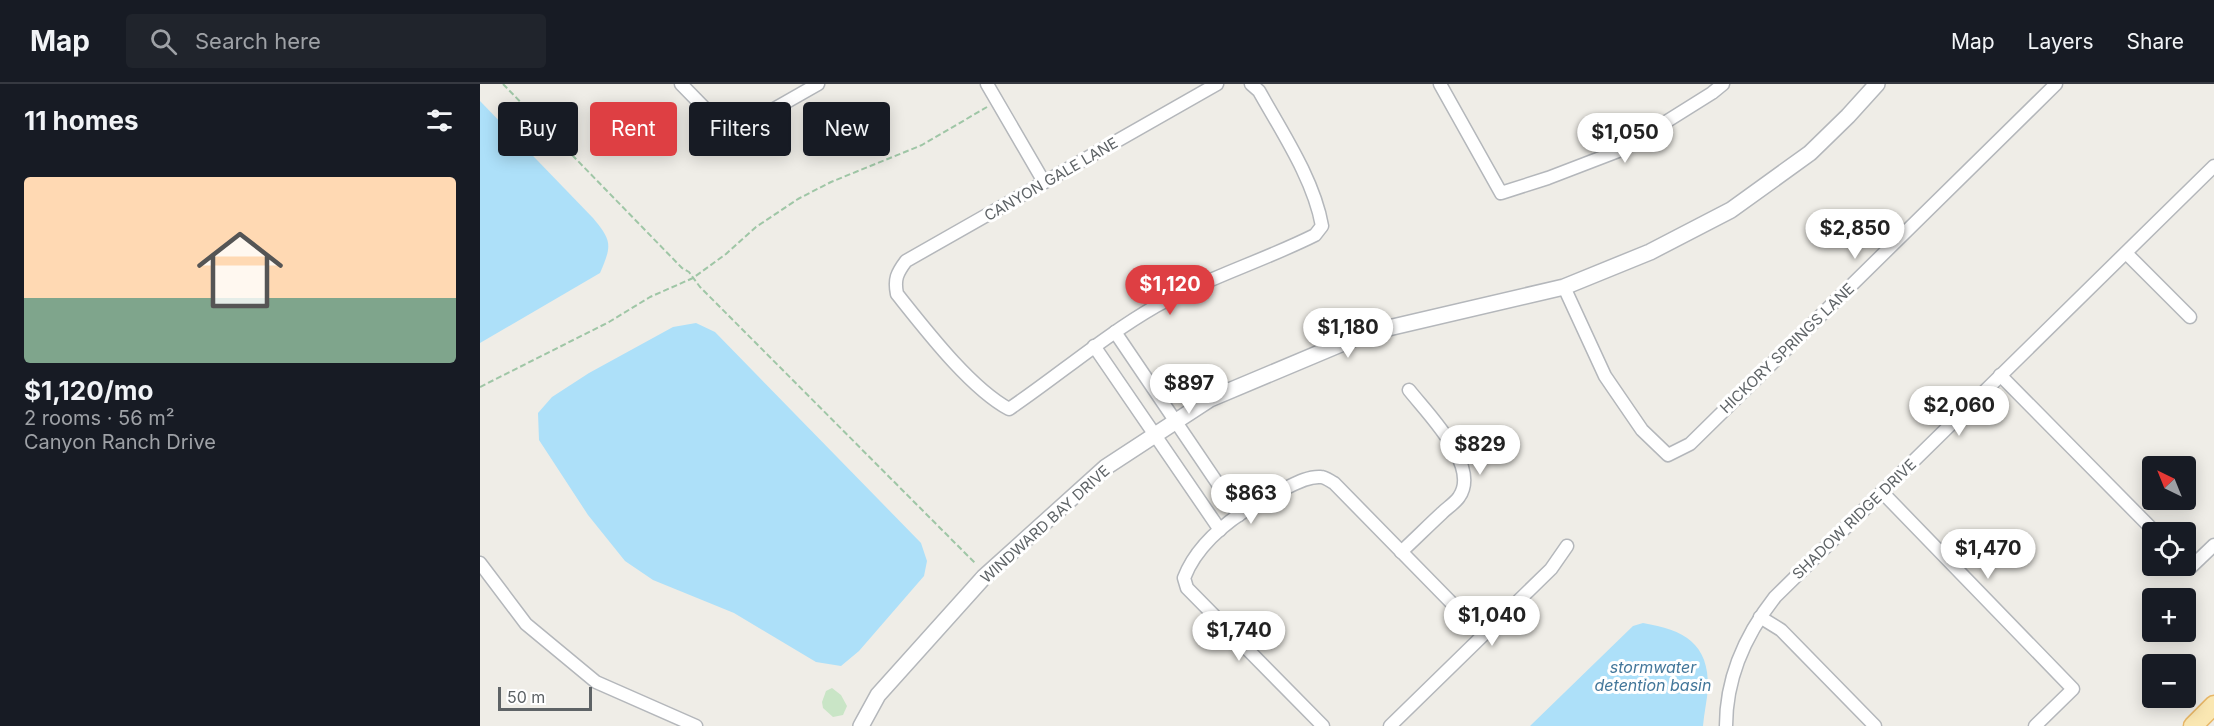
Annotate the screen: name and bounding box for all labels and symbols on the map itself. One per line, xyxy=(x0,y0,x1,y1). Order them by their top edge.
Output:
pin: $1,050 xyxy=(1576,113,1674,164)
street label: CANYON GALE LANE xyxy=(981,133,1121,225)
pin: $2,850 xyxy=(1806,209,1904,260)
pin: $1,120 xyxy=(1121,265,1219,316)
street label: HICKORY SPRINGS LANE xyxy=(1716,279,1858,417)
pin: $1,180 xyxy=(1299,308,1397,359)
pin: $897 xyxy=(1153,364,1225,415)
pin: $2,060 xyxy=(1910,386,2008,437)
pin: $829 xyxy=(1444,425,1516,476)
street label: SHADOW RIDGE DRIVE xyxy=(1788,455,1920,583)
north arrow xyxy=(2142,456,2196,510)
street label: WINDWARD BAY DRIVE xyxy=(976,461,1114,587)
pin: $863 xyxy=(1215,474,1287,525)
pin: $1,470 xyxy=(1939,529,2037,580)
pin: $1,040 xyxy=(1443,596,1541,647)
pin: $1,740 xyxy=(1190,611,1288,662)
water label: stormwater detention basin xyxy=(1595,657,1711,695)
scale bar xyxy=(498,684,592,712)

